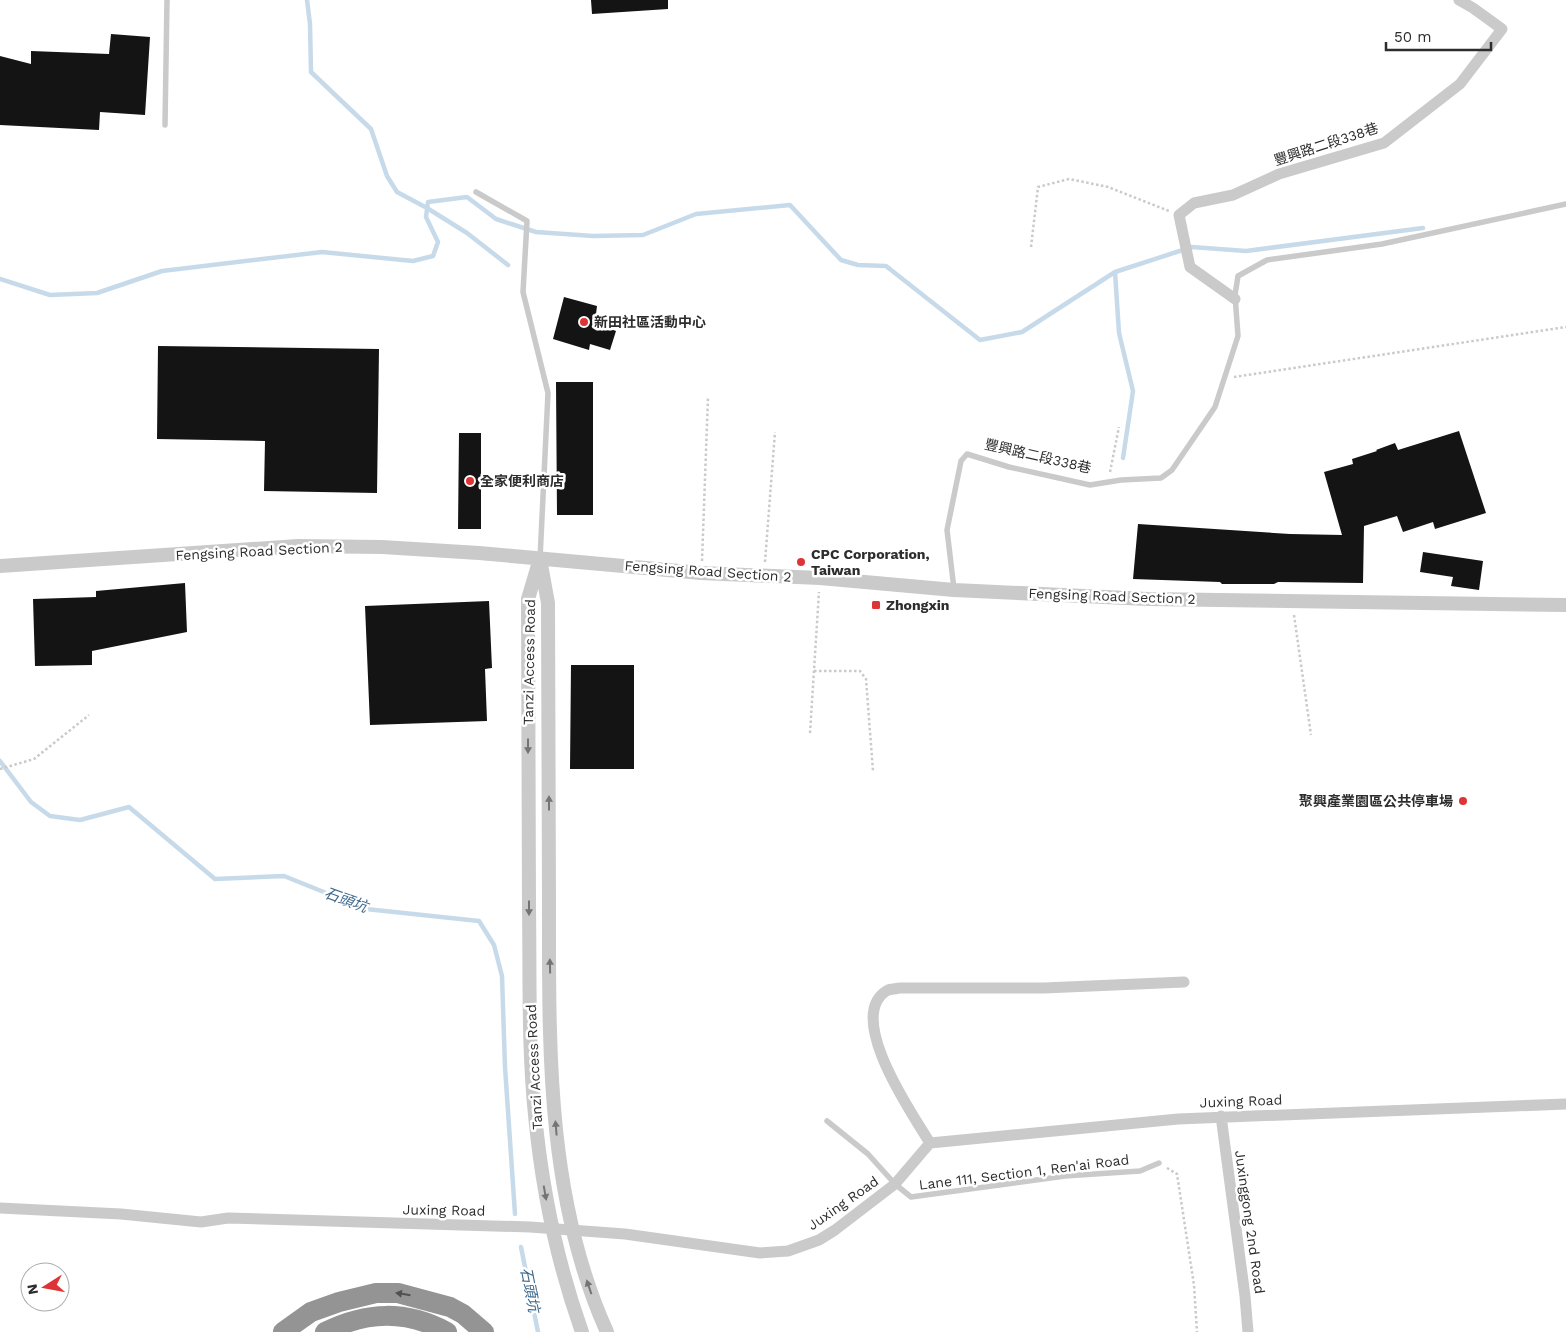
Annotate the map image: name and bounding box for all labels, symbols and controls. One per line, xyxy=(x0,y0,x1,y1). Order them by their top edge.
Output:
scale bar xyxy=(1386,20,1491,52)
text: 50 m xyxy=(1394,28,1431,46)
street label: 豐興路二段338巷 xyxy=(1272,120,1380,168)
place label: 新田社區活動中心 xyxy=(594,314,706,330)
marker: 新田社區活動中心 xyxy=(578,316,590,328)
street label: 豐興路二段338巷 xyxy=(983,436,1093,476)
place label: 全家便利商店 xyxy=(480,473,564,489)
marker: 全家便利商店 xyxy=(464,475,476,487)
street label: Fengsing Road Section 2 xyxy=(175,539,343,563)
place label: CPC Corporation, Taiwan xyxy=(811,546,930,578)
marker: CPC Corporation, Taiwan xyxy=(795,556,807,568)
street label: Fengsing Road Section 2 xyxy=(624,557,792,585)
street label: Fengsing Road Section 2 xyxy=(1028,585,1196,607)
place label: Zhongxin xyxy=(886,597,949,613)
street label: Tanzi Access Road xyxy=(520,599,538,725)
marker: Zhongxin xyxy=(870,599,882,611)
one-way arrow xyxy=(524,738,532,754)
place label: 聚興產業園區公共停車場 xyxy=(1299,793,1453,809)
one-way arrow xyxy=(545,795,553,811)
marker: 聚興產業園區公共停車場 xyxy=(1457,795,1469,807)
water label: 石頭坑 xyxy=(322,884,372,917)
one-way arrow xyxy=(525,901,533,917)
one-way arrow xyxy=(545,958,553,974)
street label: Tanzi Access Road xyxy=(523,1004,545,1130)
street label: Juxing Road xyxy=(1199,1092,1283,1110)
one-way arrow xyxy=(551,1120,559,1136)
street label: Juxinggong 2nd Road xyxy=(1232,1149,1268,1295)
street label: Lane 111, Section 1, Ren'ai Road xyxy=(918,1151,1130,1193)
street label: Juxing Road xyxy=(805,1173,881,1233)
one-way arrow xyxy=(542,1185,550,1201)
street label: Juxing Road xyxy=(403,1201,485,1219)
north arrow xyxy=(20,1262,70,1312)
water label: 石頭坑 xyxy=(517,1266,544,1316)
one-way arrow xyxy=(585,1279,593,1294)
text: N xyxy=(23,1283,41,1296)
one-way arrow xyxy=(394,1290,410,1298)

